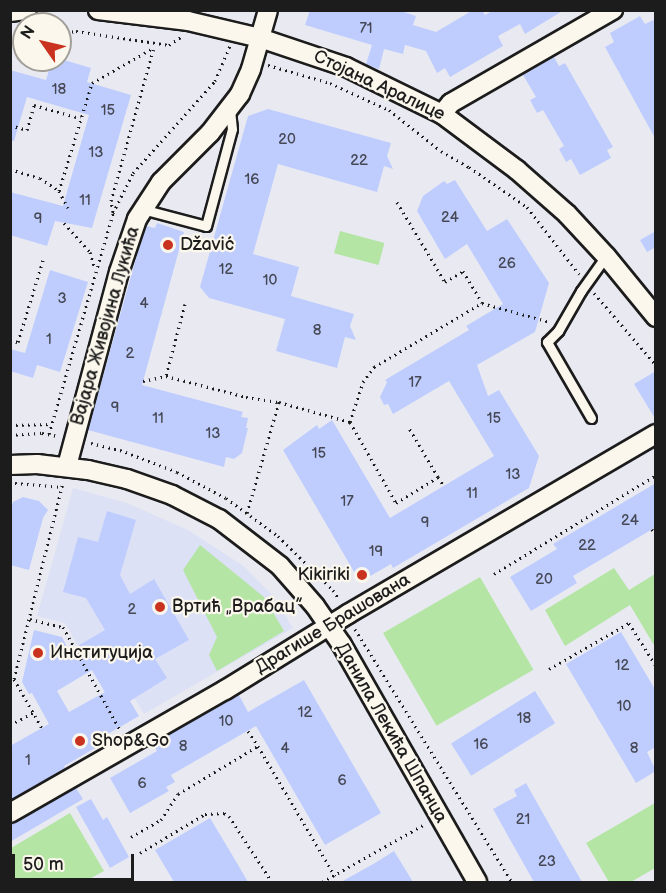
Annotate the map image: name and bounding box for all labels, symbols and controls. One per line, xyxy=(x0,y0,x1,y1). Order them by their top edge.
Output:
north arrow xyxy=(12,12,72,72)
house number: 71 xyxy=(359,20,373,38)
text: N xyxy=(17,22,40,43)
street label: Стојана Аралице xyxy=(310,46,448,126)
house number: 18 xyxy=(52,81,66,99)
house number: 15 xyxy=(101,102,115,120)
house number: 20 xyxy=(278,131,296,149)
house number: 13 xyxy=(88,144,104,162)
house number: 22 xyxy=(350,152,368,170)
house number: 16 xyxy=(245,171,259,189)
house number: 11 xyxy=(79,192,91,210)
house number: 24 xyxy=(441,209,459,227)
house number: 9 xyxy=(34,210,42,228)
street label: Вајара Живојина Лукића xyxy=(67,224,145,428)
place label: Džavić xyxy=(180,234,234,256)
marker: Džavić xyxy=(161,238,175,252)
house number: 26 xyxy=(498,255,516,273)
house number: 12 xyxy=(219,261,233,279)
house number: 10 xyxy=(263,272,277,290)
house number: 3 xyxy=(57,290,67,308)
house number: 4 xyxy=(139,295,149,313)
house number: 8 xyxy=(313,322,321,340)
house number: 1 xyxy=(46,331,52,349)
house number: 2 xyxy=(126,345,134,363)
house number: 17 xyxy=(408,374,422,392)
house number: 9 xyxy=(111,399,119,417)
house number: 11 xyxy=(152,410,164,428)
house number: 15 xyxy=(487,410,501,428)
house number: 13 xyxy=(205,425,221,443)
house number: 15 xyxy=(312,445,326,463)
house number: 13 xyxy=(505,466,521,484)
house number: 11 xyxy=(466,485,478,503)
house number: 17 xyxy=(340,493,354,511)
house number: 24 xyxy=(621,512,639,530)
house number: 9 xyxy=(421,514,429,532)
house number: 22 xyxy=(578,537,596,555)
house number: 19 xyxy=(369,543,383,561)
place label: Kikiriki xyxy=(297,564,350,586)
marker: Kikiriki xyxy=(355,568,369,582)
street label: Драгише Брашована xyxy=(252,569,414,679)
house number: 20 xyxy=(535,571,553,589)
place label: Вртић „Врабац” xyxy=(172,596,303,618)
marker: Вртић „Врабац” xyxy=(153,600,167,614)
house number: 2 xyxy=(128,601,136,619)
street label: Данила Лекића Шпанца xyxy=(330,639,452,827)
place label: Институција xyxy=(50,642,153,664)
marker: Институција xyxy=(31,646,45,660)
house number: 12 xyxy=(615,657,629,675)
house number: 10 xyxy=(617,698,631,716)
house number: 12 xyxy=(298,704,312,722)
house number: 18 xyxy=(517,710,531,728)
house number: 10 xyxy=(219,713,233,731)
place label: Shop&Go xyxy=(92,730,169,752)
marker: Shop&Go xyxy=(73,734,87,748)
house number: 16 xyxy=(474,736,488,754)
house number: 8 xyxy=(179,738,187,756)
house number: 4 xyxy=(280,740,290,758)
house number: 8 xyxy=(630,740,638,758)
house number: 1 xyxy=(25,752,31,770)
house number: 6 xyxy=(337,772,347,790)
house number: 6 xyxy=(137,775,147,793)
house number: 21 xyxy=(516,811,530,829)
scale bar xyxy=(15,842,136,880)
house number: 23 xyxy=(538,853,556,871)
text: 50 m xyxy=(23,854,64,875)

